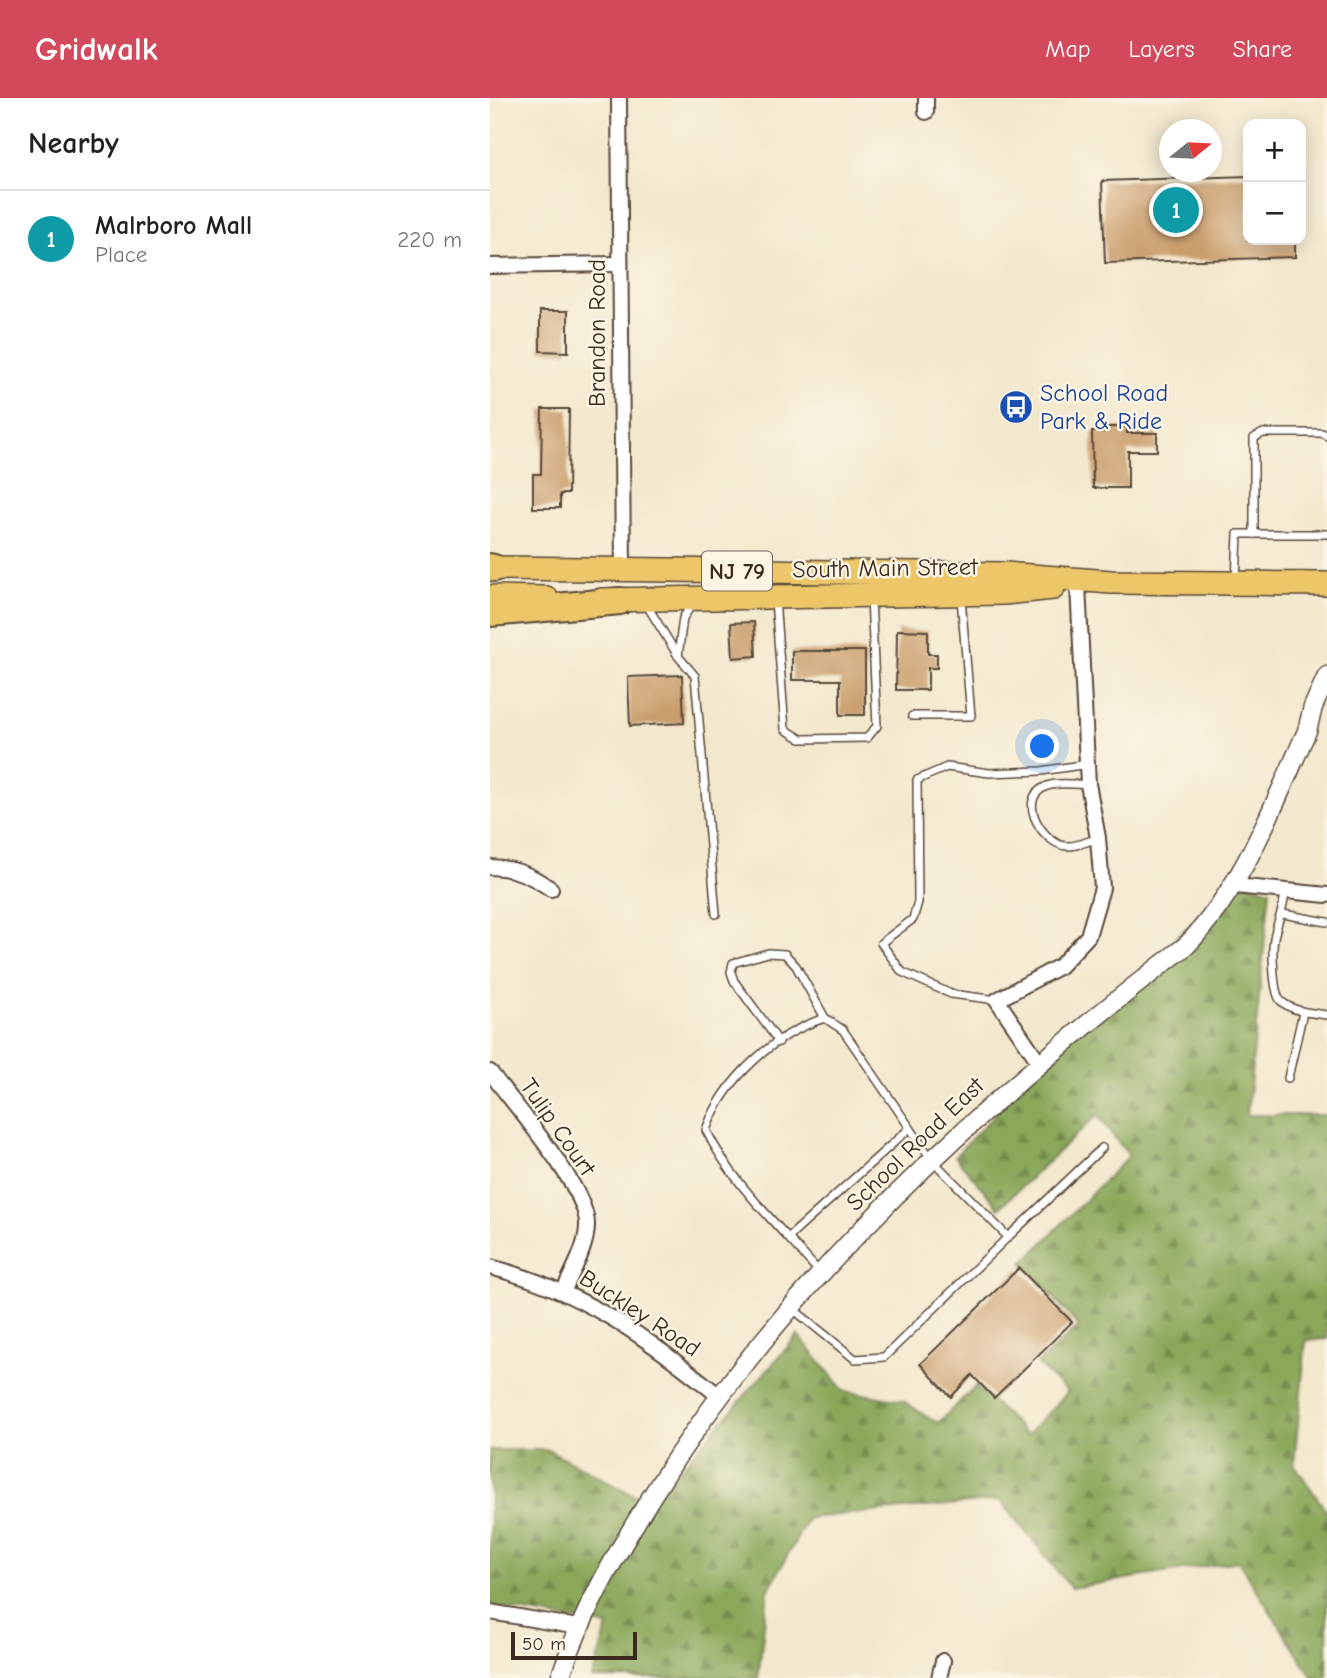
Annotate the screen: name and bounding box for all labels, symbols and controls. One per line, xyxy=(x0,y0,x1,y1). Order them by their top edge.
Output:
text: Gridwalk xyxy=(35,30,158,68)
text: Map xyxy=(1045,35,1091,63)
text: Layers xyxy=(1129,35,1194,63)
text: Share xyxy=(1232,35,1292,63)
north arrow xyxy=(1159,119,1222,182)
map controls xyxy=(1243,119,1306,245)
button: + xyxy=(1243,119,1306,182)
text: Nearby xyxy=(28,126,119,161)
button: − xyxy=(1243,182,1306,245)
pin: 1 xyxy=(1153,184,1199,236)
text: Malrboro Mall xyxy=(95,211,252,241)
text: 1 xyxy=(46,226,56,253)
text: 220 m xyxy=(397,226,462,253)
text: Place xyxy=(95,241,147,268)
street label: Brandon Road xyxy=(583,259,611,407)
place label: School Road Park & Ride xyxy=(1040,379,1168,435)
bus stop icon: School Road Park & Ride xyxy=(997,388,1035,426)
road number: NJ 79 xyxy=(702,551,772,590)
street label: South Main Street xyxy=(792,552,979,584)
your location xyxy=(1025,729,1059,763)
street label: School Road East xyxy=(841,1071,990,1217)
street label: Tulip Court xyxy=(514,1073,602,1182)
street label: Buckley Road xyxy=(574,1264,706,1362)
scale bar xyxy=(511,1629,637,1661)
text: 50 m xyxy=(522,1633,566,1655)

